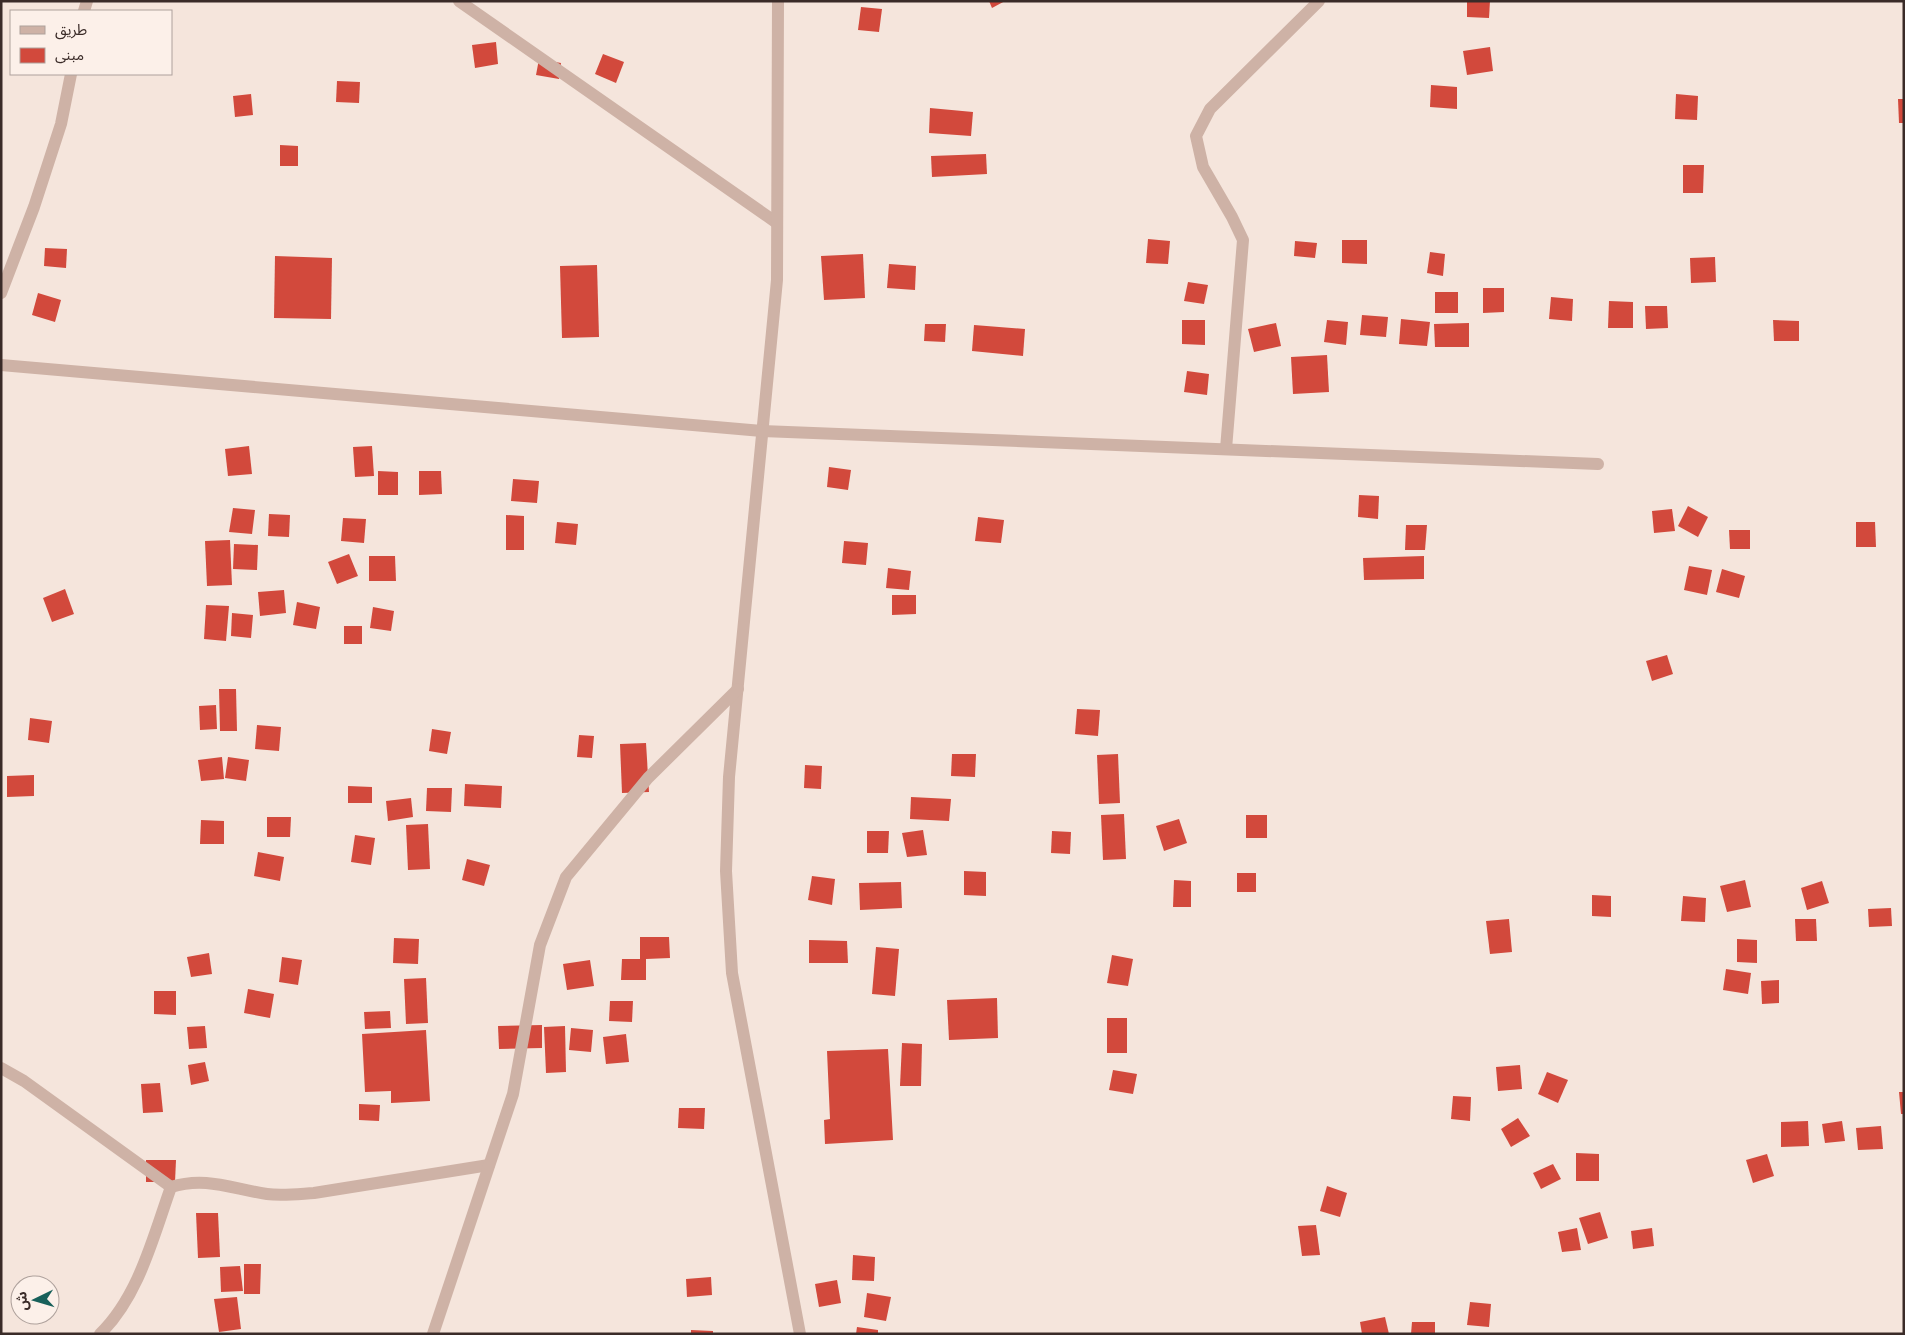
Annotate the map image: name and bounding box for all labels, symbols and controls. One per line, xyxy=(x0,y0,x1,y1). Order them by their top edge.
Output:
legend xyxy=(10,10,172,75)
text: طريق xyxy=(55,21,87,40)
text: مبنى xyxy=(55,46,84,64)
north arrow xyxy=(10,1275,60,1325)
text: ش xyxy=(13,1291,31,1311)

